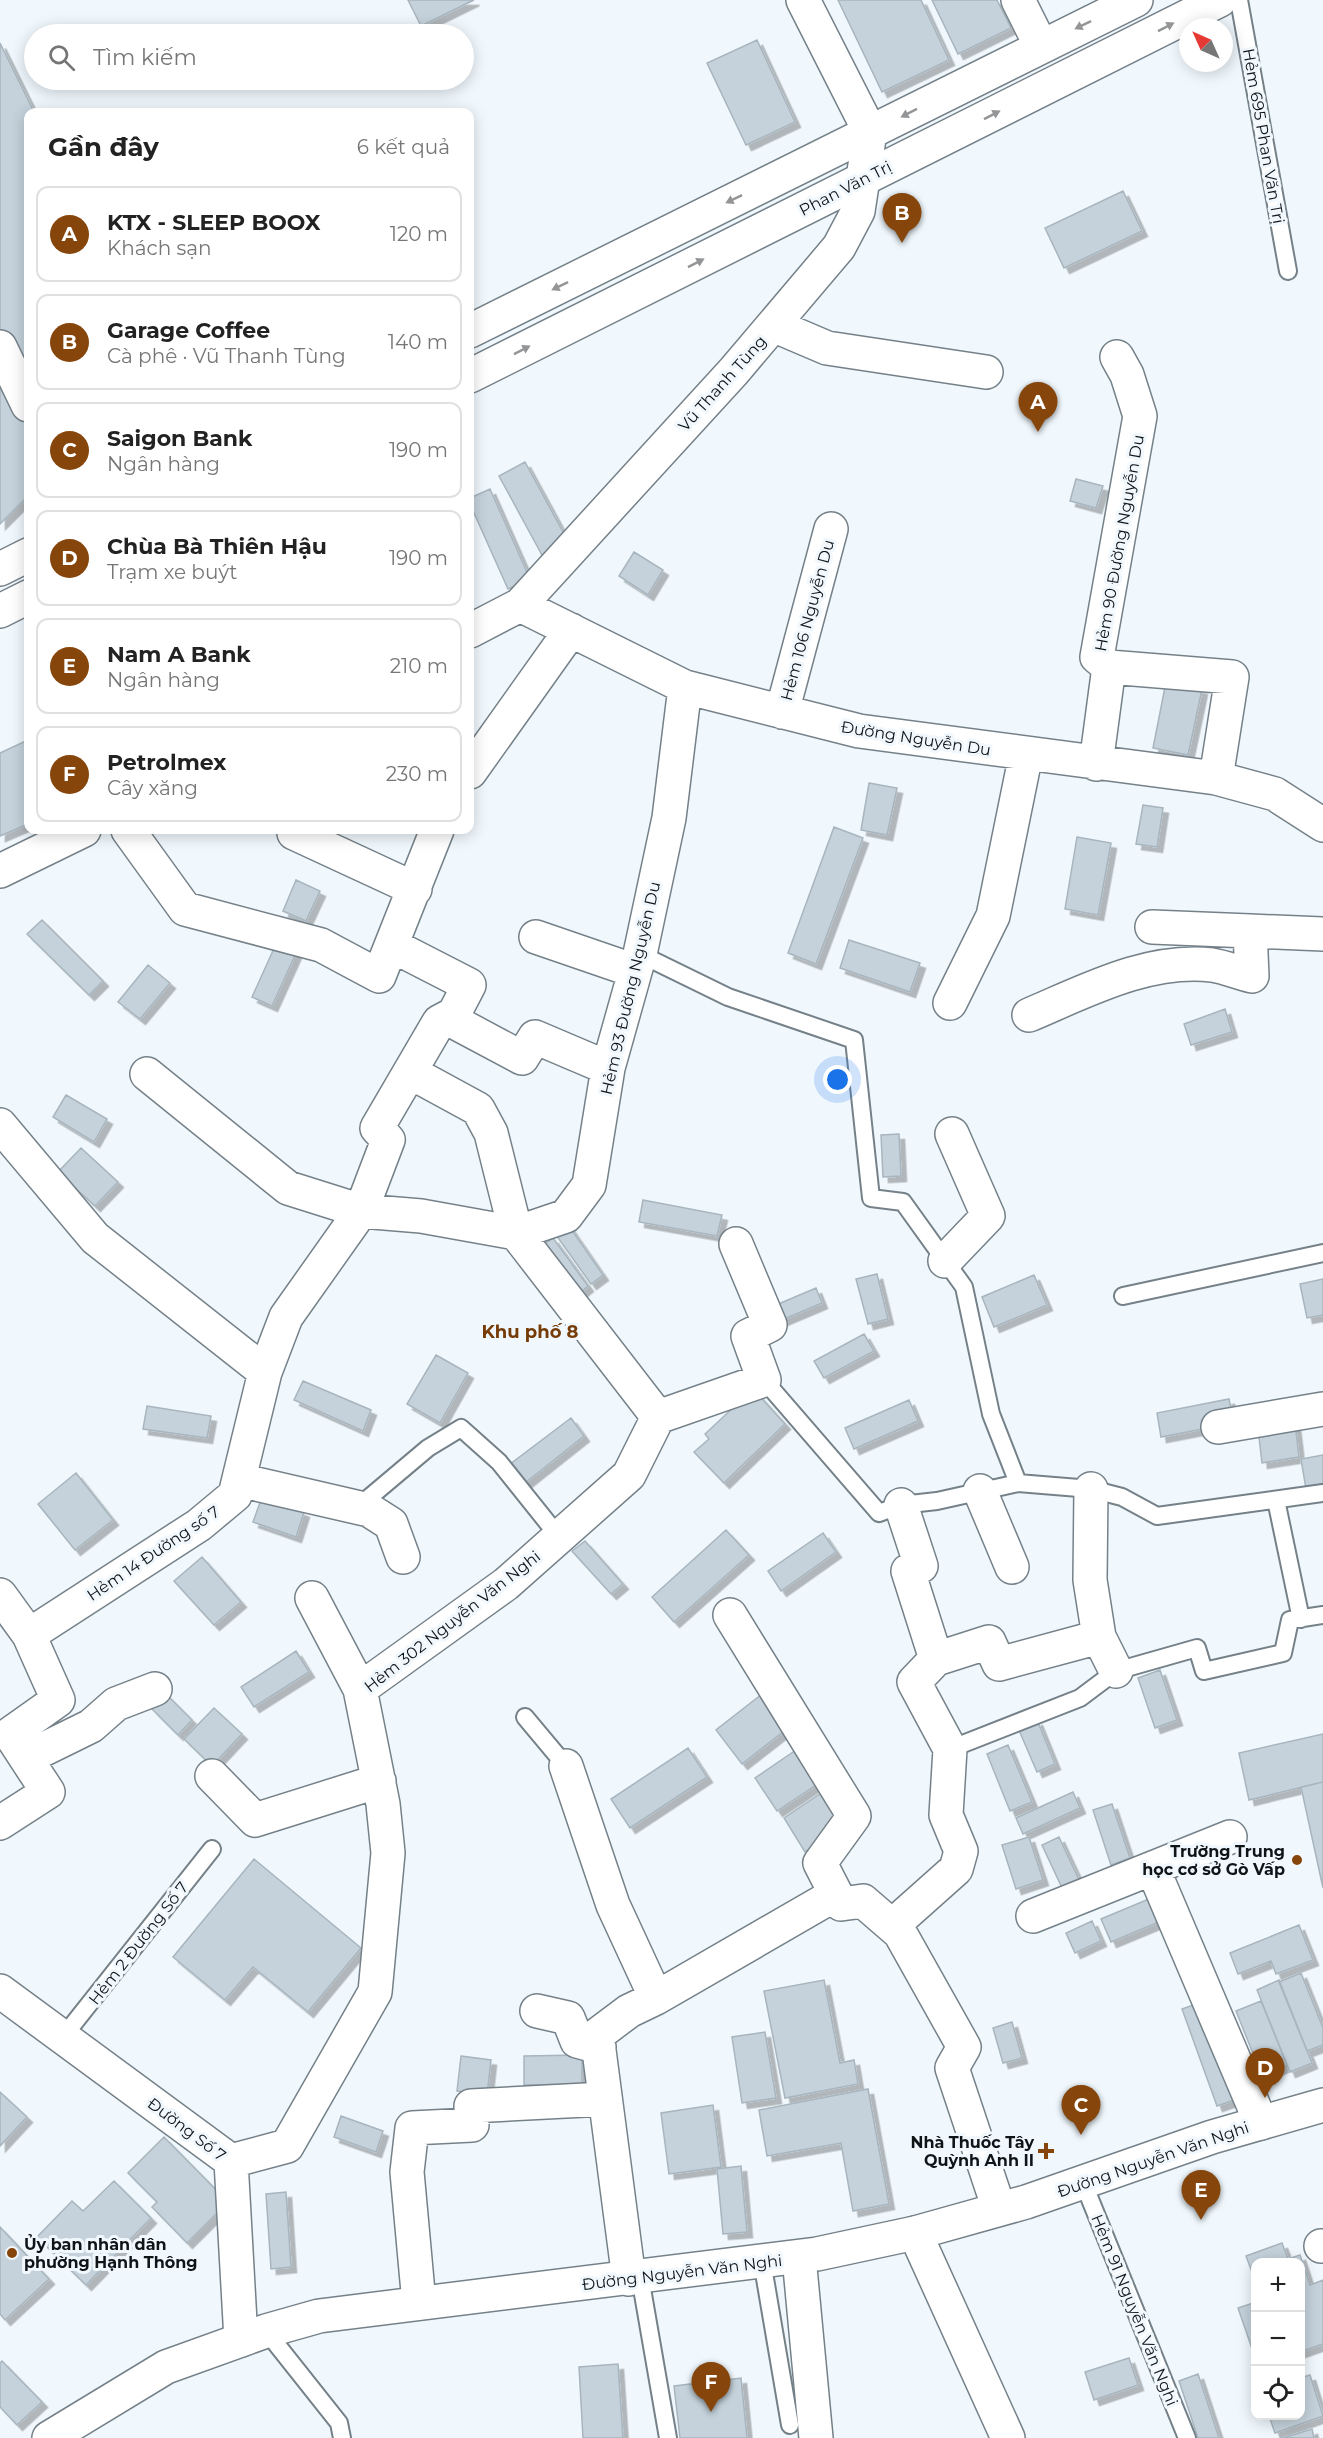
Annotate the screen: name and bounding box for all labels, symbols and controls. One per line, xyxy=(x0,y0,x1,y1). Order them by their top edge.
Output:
north arrow xyxy=(1179,18,1233,72)
one-way arrow xyxy=(1075,21,1092,30)
one-way arrow xyxy=(1158,22,1175,32)
search box xyxy=(24,24,474,90)
icon: search xyxy=(45,41,78,74)
text: Tìm kiếm xyxy=(93,44,197,71)
street label: Hẻm 695 Phan Văn Trị xyxy=(1239,47,1288,225)
one-way arrow xyxy=(900,107,918,117)
one-way arrow xyxy=(983,110,1001,120)
text: Gần đây xyxy=(48,131,159,163)
text: 6 kết quả xyxy=(357,135,450,159)
street label: Phan Văn Trị xyxy=(796,157,895,220)
pin: B xyxy=(882,194,922,243)
one-way arrow xyxy=(726,195,743,204)
text: KTX - SLEEP BOOX xyxy=(107,209,321,236)
text: A xyxy=(62,222,77,246)
text: 120 m xyxy=(390,222,448,246)
text: Khách sạn xyxy=(107,236,212,260)
one-way arrow xyxy=(688,258,705,268)
one-way arrow xyxy=(551,281,568,291)
text: Garage Coffee xyxy=(107,317,270,344)
text: B xyxy=(62,330,77,354)
text: 140 m xyxy=(388,330,448,354)
street label: Vũ Thanh Tùng xyxy=(674,332,770,435)
text: Cà phê · Vũ Thanh Tùng xyxy=(107,344,346,368)
one-way arrow xyxy=(513,345,530,355)
pin: A xyxy=(1018,382,1058,432)
text: Saigon Bank xyxy=(107,425,253,452)
street label: Hẻm 90 Đường Nguyễn Du xyxy=(1091,433,1148,653)
text: C xyxy=(62,438,77,462)
text: 190 m xyxy=(389,438,448,462)
text: Ngân hàng xyxy=(107,452,220,476)
text: Chùa Bà Thiên Hậu xyxy=(107,533,327,560)
street label: Hẻm 106 Nguyễn Du xyxy=(777,538,838,703)
text: D xyxy=(61,546,78,570)
text: 190 m xyxy=(389,546,448,570)
text: Trạm xe buýt xyxy=(107,560,237,584)
text: Nam A Bank xyxy=(107,641,251,668)
text: E xyxy=(63,654,76,678)
text: 210 m xyxy=(390,654,448,678)
text: Ngân hàng xyxy=(107,668,220,692)
street label: Đường Nguyễn Du xyxy=(840,717,992,760)
text: Petrolmex xyxy=(107,749,226,776)
text: F xyxy=(63,762,76,786)
text: 230 m xyxy=(386,762,448,786)
text: Cây xăng xyxy=(107,776,198,800)
street label: Hẻm 93 Đường Nguyễn Du xyxy=(597,880,664,1097)
your location xyxy=(823,1065,852,1094)
district label: Khu phố 8 xyxy=(482,1321,579,1343)
street label: Hẻm 14 Đường số 7 xyxy=(83,1502,223,1605)
street label: Hẻm 302 Nguyễn Văn Nghi xyxy=(360,1547,544,1696)
place label: Trường Trung học cơ sở Gò Vấp xyxy=(1142,1842,1285,1879)
marker: Trường Trung học cơ sở Gò Vấp xyxy=(1290,1853,1304,1867)
street label: Hẻm 2 Đường Số 7 xyxy=(85,1878,192,2008)
pin: D xyxy=(1246,2048,1284,2098)
pin: C xyxy=(1062,2086,1100,2135)
street label: Đường Số 7 xyxy=(144,2094,230,2165)
street label: Đường Nguyễn Văn Nghi xyxy=(1055,2118,1251,2201)
place label: Nhà Thuốc Tây Quỳnh Anh II xyxy=(910,2133,1034,2170)
marker: Nhà Thuốc Tây Quỳnh Anh II xyxy=(1039,2144,1053,2158)
pin: E xyxy=(1182,2170,1220,2220)
street label: Hẻm 91 Nguyễn Văn Nghi xyxy=(1087,2212,1182,2409)
place label: Ủy ban nhân dân phường Hạnh Thông xyxy=(24,2233,198,2272)
marker: Ủy ban nhân dân phường Hạnh Thông xyxy=(5,2246,19,2260)
street label: Đường Nguyễn Văn Nghi xyxy=(581,2251,783,2294)
map controls xyxy=(1251,2258,1305,2420)
button: + xyxy=(1251,2258,1305,2312)
button: − xyxy=(1251,2312,1305,2366)
pin: F xyxy=(692,2362,730,2412)
button: locate xyxy=(1251,2366,1305,2420)

